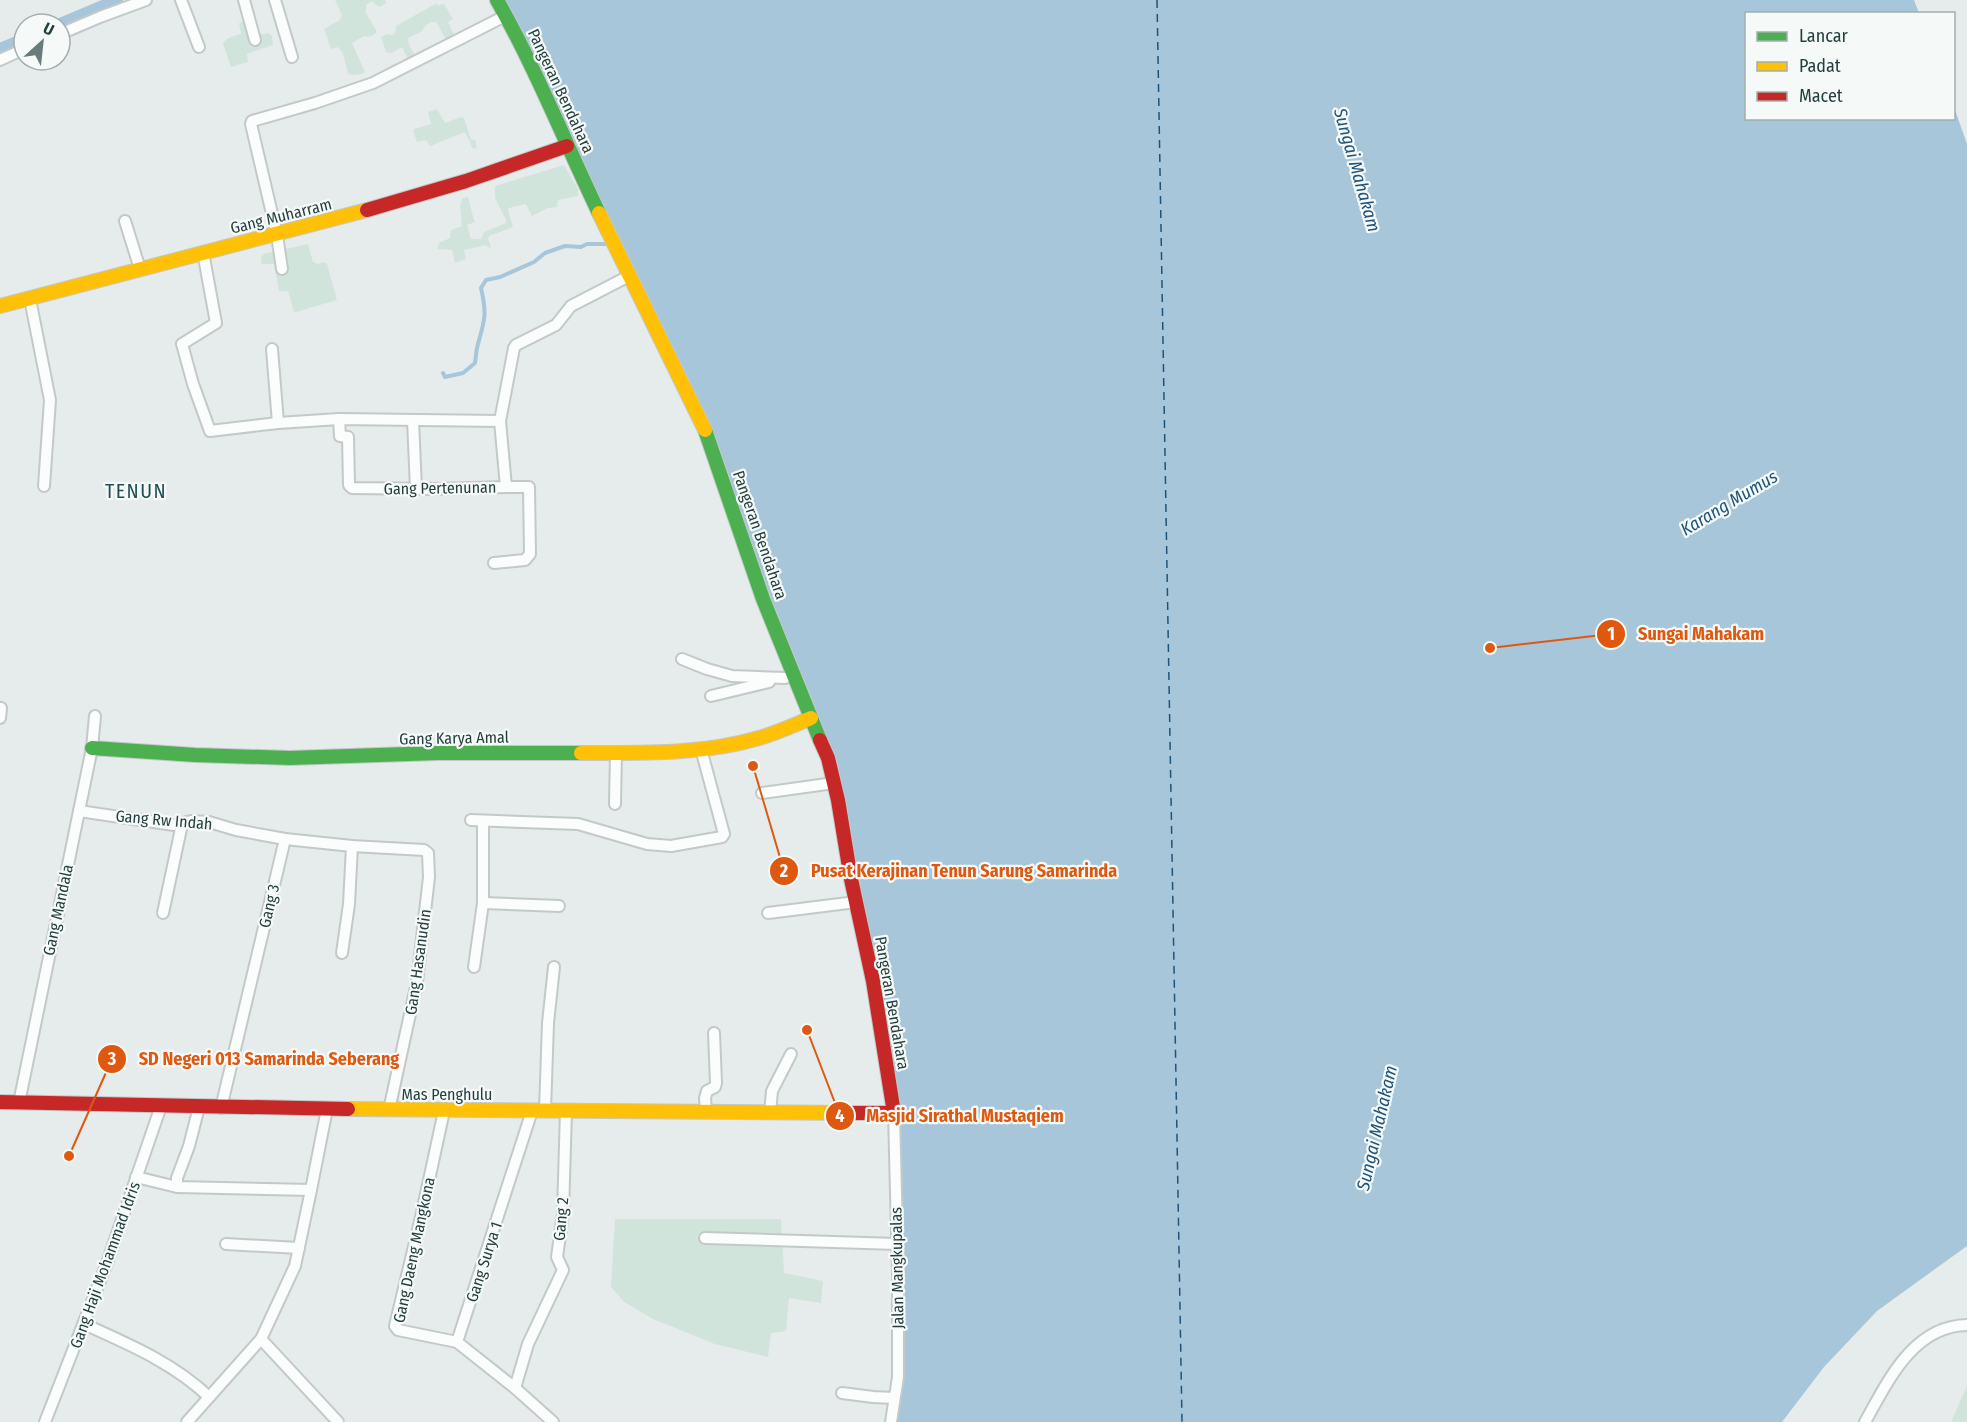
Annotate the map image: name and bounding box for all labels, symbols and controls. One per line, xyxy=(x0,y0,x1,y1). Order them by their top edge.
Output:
north arrow xyxy=(12,12,72,72)
legend xyxy=(1745,12,1955,120)
text: U xyxy=(40,18,57,40)
text: Lancar xyxy=(1799,25,1848,47)
street label: Pangeran Bendahara xyxy=(524,26,598,156)
text: Padat xyxy=(1799,55,1841,77)
text: Macet xyxy=(1799,85,1843,107)
water label: Sungai Mahakam xyxy=(1329,105,1385,234)
street label: Gang Muharram xyxy=(228,194,334,238)
water label: Karang Mumus xyxy=(1676,465,1782,541)
street label: Pangeran Bendahara xyxy=(729,468,791,602)
street label: Gang Pertenunan xyxy=(384,478,496,498)
district label: TENUN xyxy=(105,479,167,503)
callout: Sungai Mahakam xyxy=(1596,616,1776,652)
text: 1 xyxy=(1607,623,1615,645)
text: Sungai Mahakam xyxy=(1638,623,1764,645)
street label: Gang Karya Amal xyxy=(399,728,509,748)
street label: Gang Rw Indah xyxy=(115,806,213,834)
callout: Pusat Kerajinan Tenun Sarung Samarinda xyxy=(769,853,1129,889)
text: 2 xyxy=(779,860,788,882)
text: Pusat Kerajinan Tenun Sarung Samarinda xyxy=(811,860,1117,882)
street label: Gang Mandala xyxy=(39,863,77,957)
street label: Gang 3 xyxy=(255,882,283,930)
street label: Gang Hasanudin xyxy=(401,908,435,1016)
street label: Pangeran Bendahara xyxy=(871,935,913,1071)
callout: SD Negeri 013 Samarinda Seberang xyxy=(97,1041,411,1077)
text: 3 xyxy=(107,1048,117,1070)
text: SD Negeri 013 Samarinda Seberang xyxy=(139,1048,399,1070)
water label: Sungai Mahakam xyxy=(1352,1063,1402,1194)
street label: Mas Penghulu xyxy=(402,1085,492,1104)
callout: Masjid Sirathal Mustaqiem xyxy=(825,1098,1076,1134)
text: 4 xyxy=(835,1105,845,1127)
text: Masjid Sirathal Mustaqiem xyxy=(866,1105,1064,1127)
street label: Gang Daeng Mangkona xyxy=(389,1175,439,1325)
street label: Gang Haji Mohammad Idris xyxy=(66,1179,144,1351)
street label: Gang 2 xyxy=(550,1196,572,1242)
street label: Jalan Mangkupalas xyxy=(886,1207,908,1329)
street label: Gang Surya 1 xyxy=(462,1219,506,1305)

